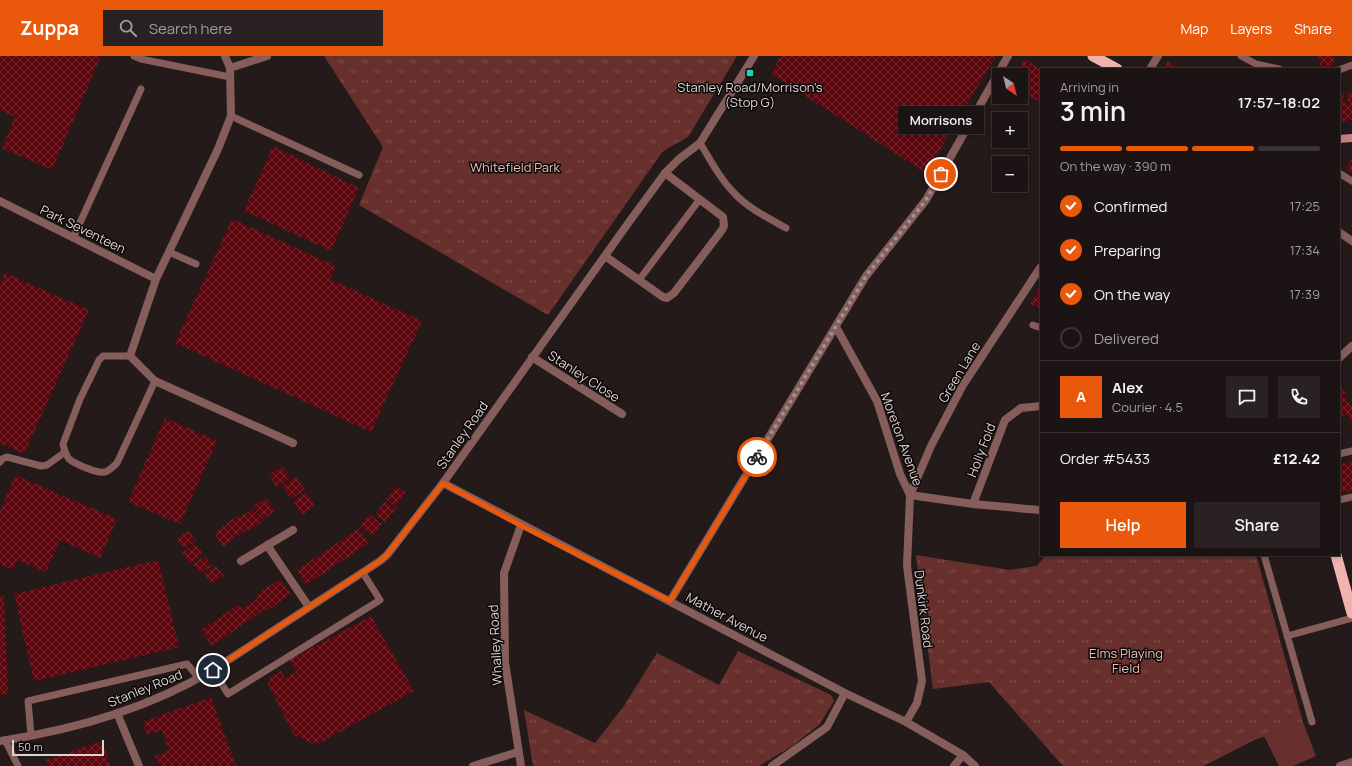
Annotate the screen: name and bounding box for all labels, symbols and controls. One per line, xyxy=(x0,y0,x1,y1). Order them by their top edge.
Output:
search box xyxy=(103,10,383,46)
text: Zuppa xyxy=(20,15,79,41)
icon: search xyxy=(117,17,139,39)
text: Search here xyxy=(149,18,232,39)
text: Map xyxy=(1180,19,1208,38)
text: Layers xyxy=(1230,19,1272,38)
text: Share xyxy=(1294,19,1332,38)
marker: Stanley Road/Morrison's (Stop G) xyxy=(745,68,755,78)
north arrow xyxy=(992,68,1028,104)
map controls xyxy=(992,68,1028,192)
place label: Stanley Road/Morrison's (Stop G) xyxy=(677,78,823,111)
text: Arriving in xyxy=(1060,78,1119,96)
text: 17:57–18:02 xyxy=(1238,92,1320,113)
text: 3 min xyxy=(1060,93,1126,129)
callout: Morrisons xyxy=(898,106,984,134)
text: Morrisons xyxy=(910,111,972,129)
button: + xyxy=(992,112,1028,148)
button: − xyxy=(992,156,1028,192)
pin xyxy=(924,157,958,191)
text: On the way · 390 m xyxy=(1060,157,1171,175)
park label: Whitefield Park xyxy=(470,158,561,176)
icon: bag xyxy=(930,163,952,185)
icon: check xyxy=(1060,195,1082,217)
text: Confirmed xyxy=(1094,196,1167,217)
text: 17:25 xyxy=(1290,197,1320,215)
street label: Park Seventeen xyxy=(37,201,129,257)
icon: check xyxy=(1060,239,1082,261)
text: Preparing xyxy=(1094,240,1161,261)
text: 17:34 xyxy=(1290,241,1320,259)
icon: check xyxy=(1060,283,1082,305)
text: On the way xyxy=(1094,284,1170,305)
text: 17:39 xyxy=(1289,285,1320,303)
text: Delivered xyxy=(1094,328,1159,349)
street label: Green Lane xyxy=(934,338,984,406)
street label: Stanley Close xyxy=(544,346,624,406)
button: chat xyxy=(1226,376,1268,418)
button: phone xyxy=(1278,376,1320,418)
text: Alex xyxy=(1112,377,1143,398)
text: A xyxy=(1076,386,1086,407)
street label: Moreton Avenue xyxy=(877,390,927,489)
street label: Stanley Road xyxy=(432,398,492,472)
text: Courier · 4.5 xyxy=(1112,398,1183,416)
street label: Holly Fold xyxy=(962,420,1000,480)
courier xyxy=(737,437,777,477)
icon: bike xyxy=(746,446,768,468)
text: Order #5433 xyxy=(1060,448,1150,469)
text: £12.42 xyxy=(1273,448,1320,469)
button: Help xyxy=(1060,502,1186,548)
button: Share xyxy=(1194,502,1320,548)
street label: Dunkirk Road xyxy=(910,569,938,649)
street label: Mather Avenue xyxy=(683,588,772,646)
street label: Whalley Road xyxy=(484,604,506,686)
park label: Elms Playing Field xyxy=(1089,644,1163,677)
pin xyxy=(196,653,230,687)
icon: home xyxy=(202,659,224,681)
street label: Stanley Road xyxy=(105,665,185,711)
scale bar xyxy=(12,738,104,757)
text: 50 m xyxy=(18,739,43,754)

